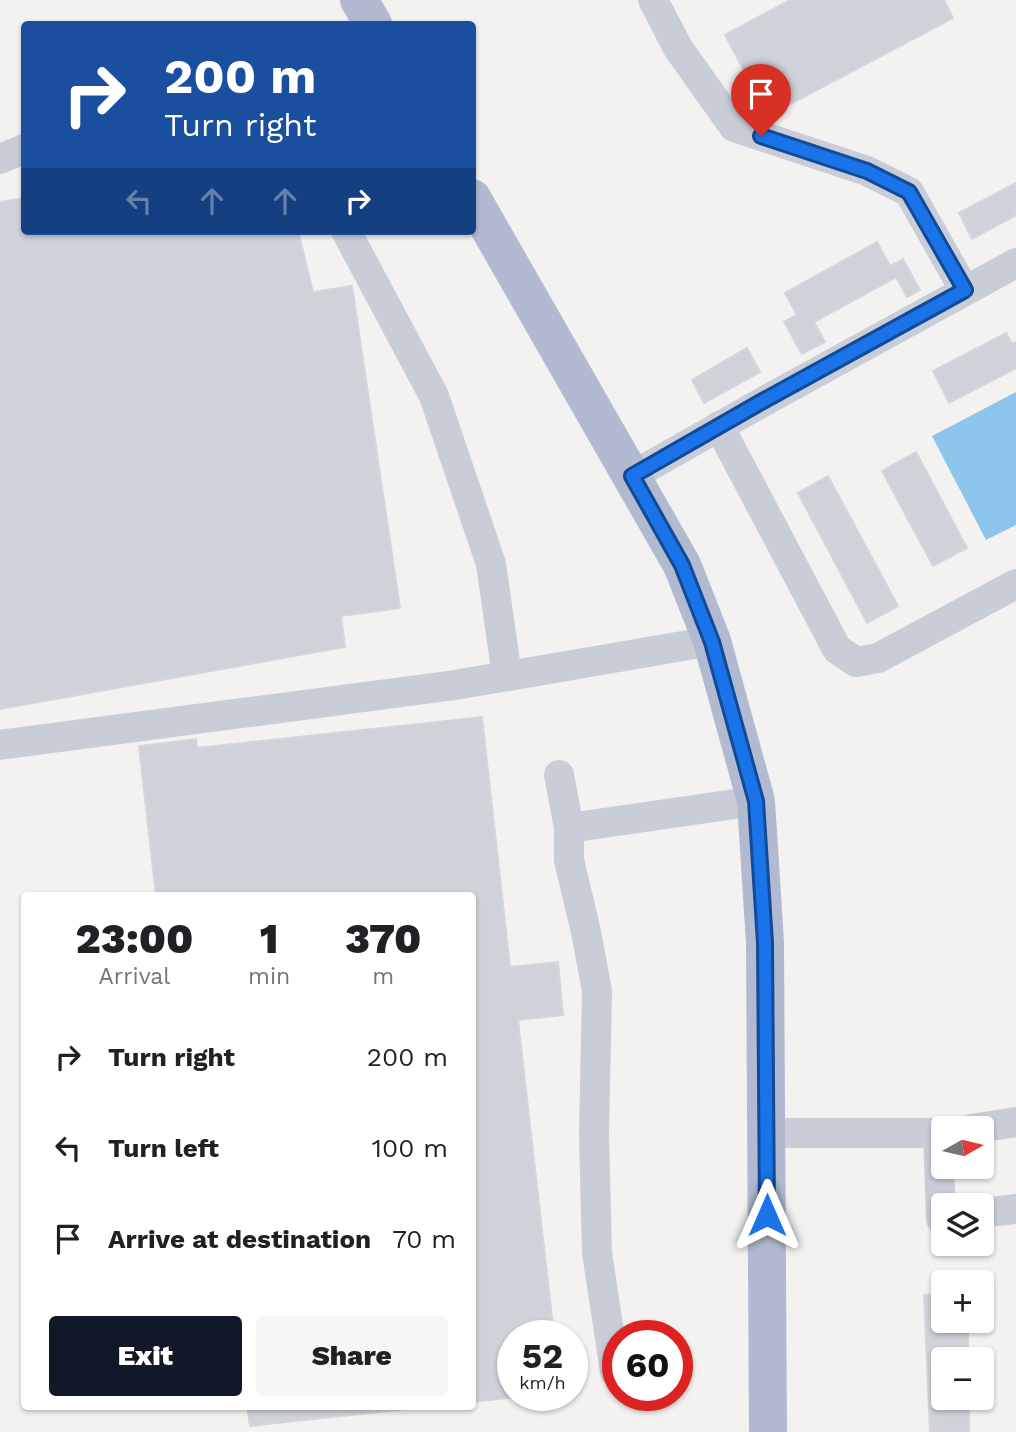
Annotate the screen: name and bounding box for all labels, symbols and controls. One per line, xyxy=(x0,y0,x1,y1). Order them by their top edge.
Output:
text: 200 m xyxy=(164,47,316,105)
icon: right xyxy=(49,49,140,140)
pin xyxy=(731,64,791,136)
icon: arrive xyxy=(742,75,780,113)
text: Turn right xyxy=(164,106,316,144)
icon: left xyxy=(120,182,158,220)
icon: ahead xyxy=(193,182,231,220)
icon: ahead xyxy=(266,182,304,220)
icon: right xyxy=(339,182,377,220)
text: 23:00 xyxy=(76,914,193,963)
text: 1 xyxy=(260,914,279,963)
text: 370 xyxy=(345,914,421,963)
text: Arrival xyxy=(99,963,170,990)
text: min xyxy=(248,963,290,990)
text: m xyxy=(372,963,394,990)
icon: right xyxy=(49,1038,87,1076)
text: Turn right xyxy=(108,1042,235,1072)
text: 200 m xyxy=(367,1042,448,1072)
north arrow xyxy=(931,1116,994,1180)
map controls xyxy=(931,1116,994,1410)
icon: left xyxy=(49,1129,87,1167)
text: Turn left xyxy=(108,1133,219,1163)
text: 100 m xyxy=(372,1133,448,1163)
position arrow xyxy=(730,1178,804,1252)
button: layers xyxy=(931,1193,994,1256)
icon: arrive xyxy=(49,1220,87,1258)
text: Arrive at destination xyxy=(108,1224,371,1254)
text: 70 m xyxy=(392,1224,456,1254)
button: + xyxy=(931,1270,994,1333)
button: Exit xyxy=(49,1316,242,1396)
button: Share xyxy=(256,1316,448,1396)
speed limit sign: 60 xyxy=(602,1320,693,1411)
text: 52 xyxy=(522,1335,563,1377)
button: − xyxy=(931,1347,994,1410)
text: km/h xyxy=(519,1372,566,1393)

